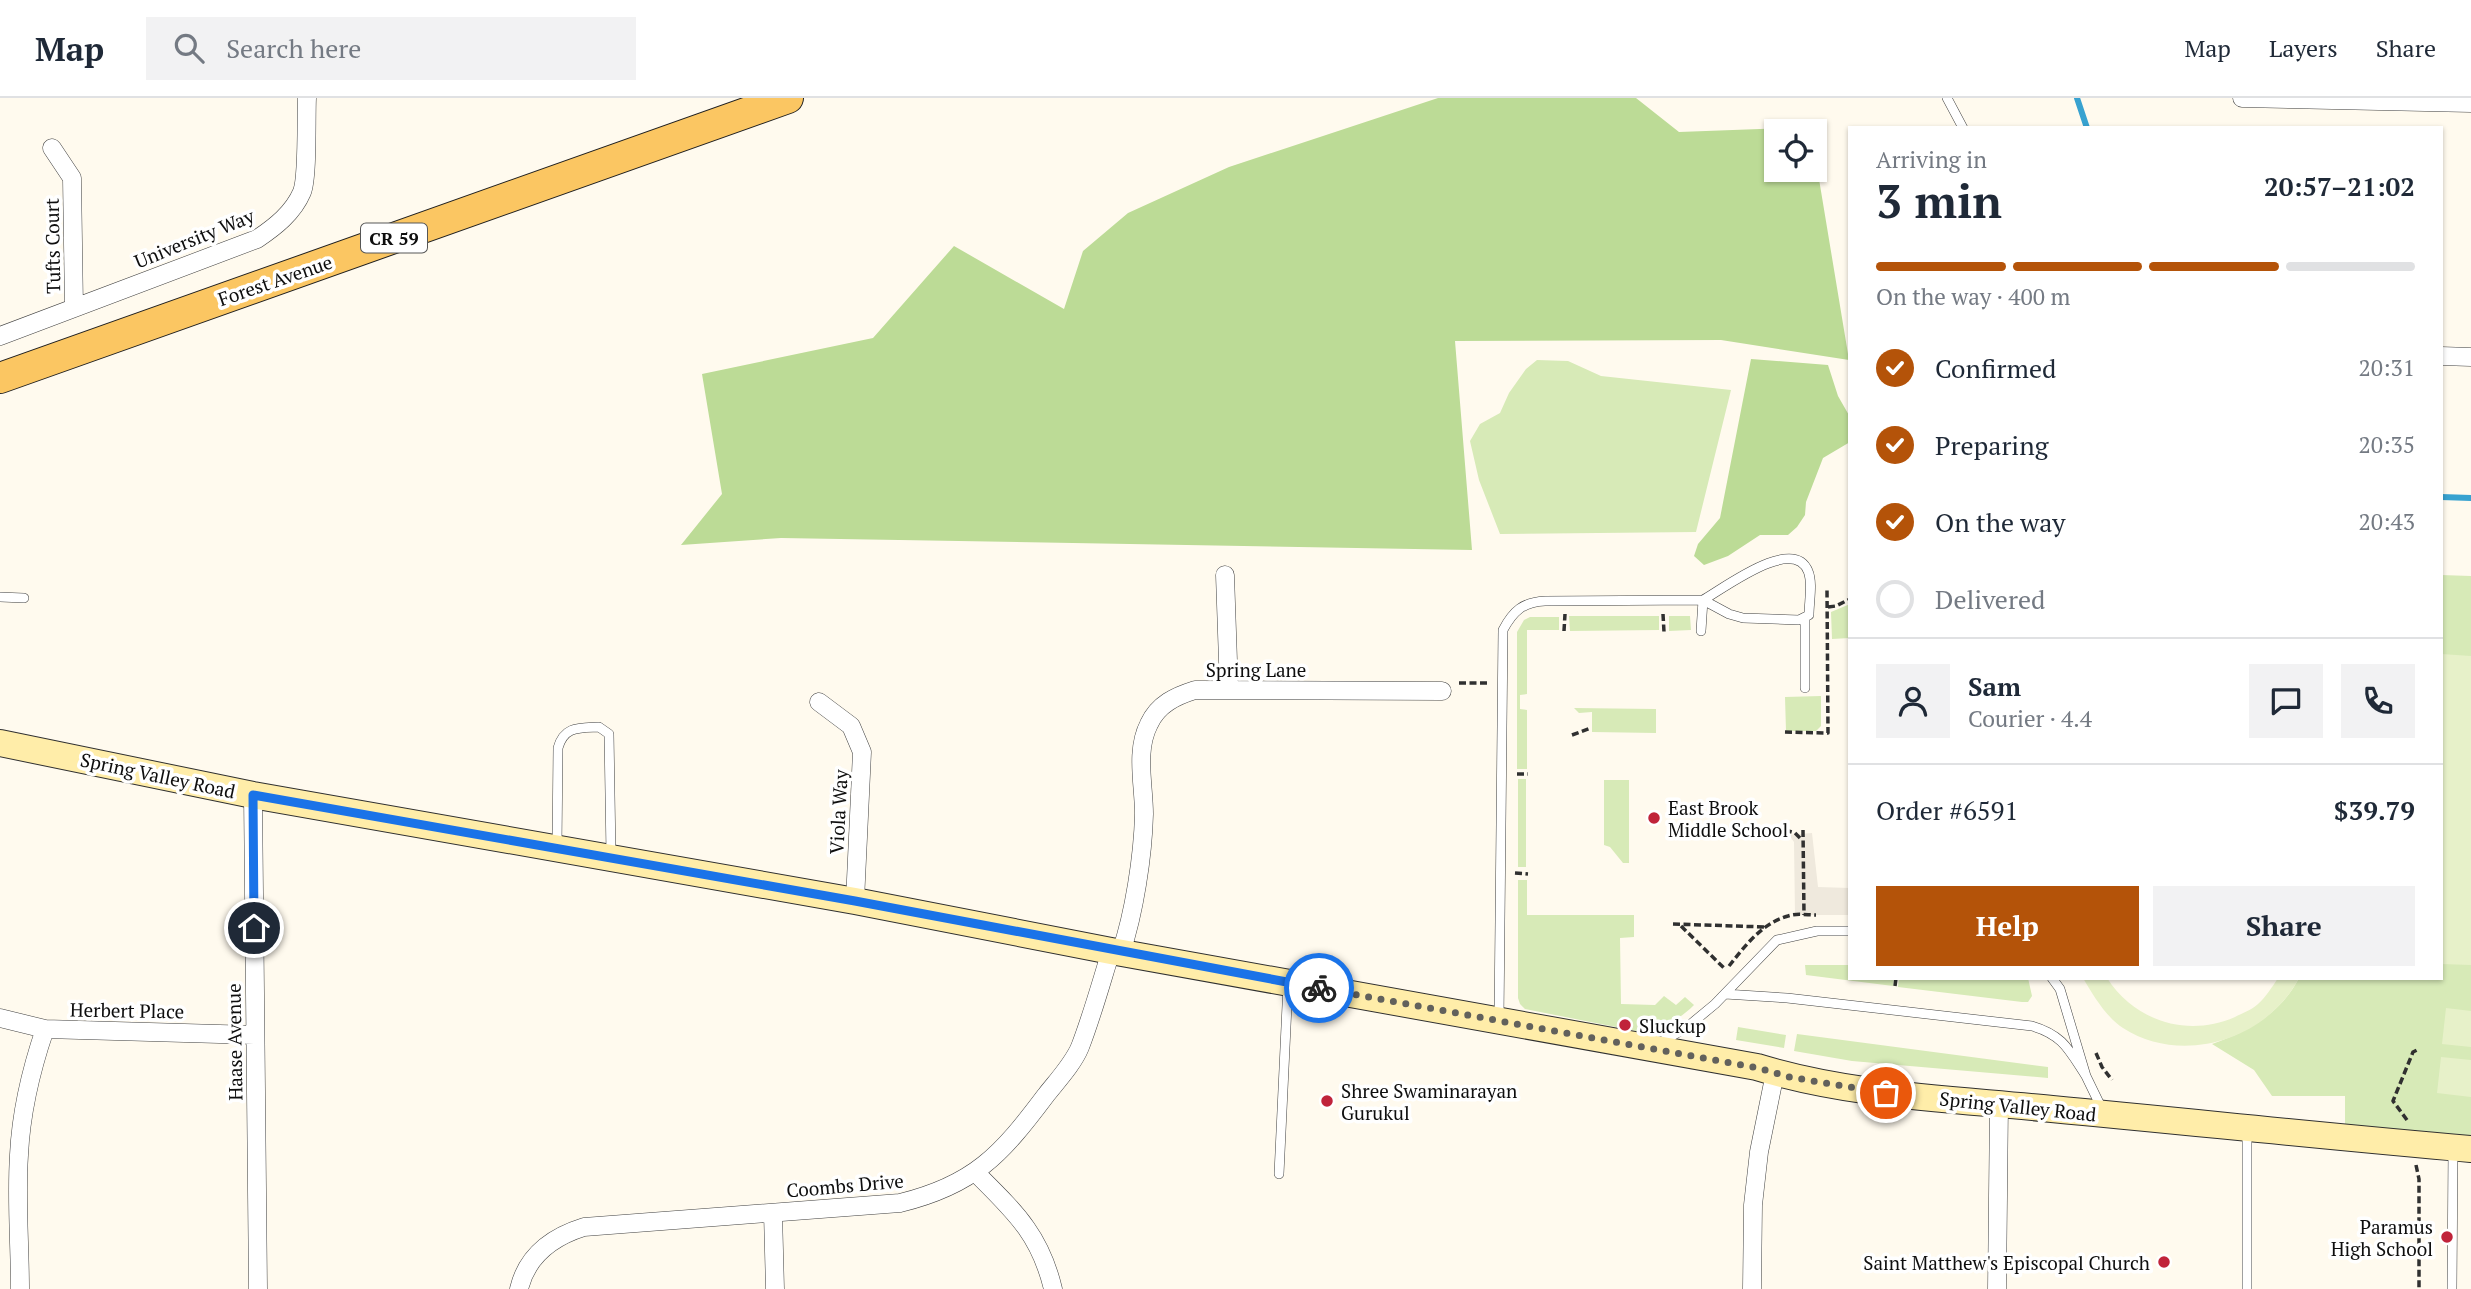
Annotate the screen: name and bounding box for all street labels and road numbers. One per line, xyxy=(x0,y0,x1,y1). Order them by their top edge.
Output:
street label: Tufts Court xyxy=(39,198,65,294)
street label: University Way xyxy=(131,203,258,273)
road number: CR 59 xyxy=(361,223,427,252)
street label: Forest Avenue xyxy=(214,249,336,311)
street label: Spring Lane xyxy=(1206,657,1306,682)
street label: Spring Valley Road xyxy=(78,746,238,804)
street label: Viola Way xyxy=(823,769,853,855)
street label: Haase Avenue xyxy=(220,983,248,1101)
street label: Herbert Place xyxy=(70,997,184,1023)
street label: Spring Valley Road xyxy=(1938,1085,2098,1127)
street label: Coombs Drive xyxy=(785,1167,905,1203)

